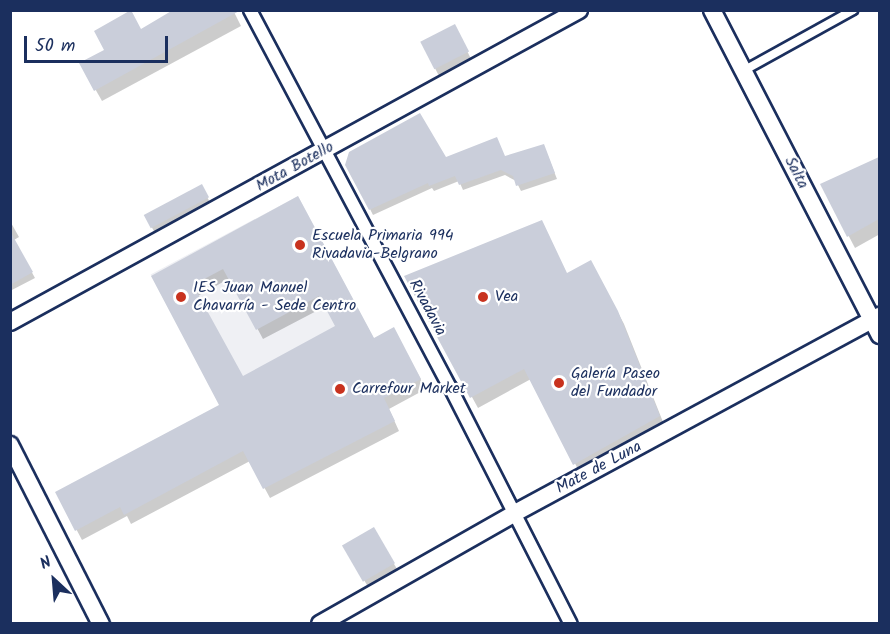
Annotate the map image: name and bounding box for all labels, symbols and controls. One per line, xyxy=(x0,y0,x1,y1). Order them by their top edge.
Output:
scale bar xyxy=(27,24,171,62)
text: 50 m xyxy=(35,32,75,61)
street label: Mota Botello xyxy=(253,138,337,196)
street label: Salta xyxy=(780,154,812,192)
place label: Escuela Primaria 994 Rivadavia-Belgrano xyxy=(312,226,454,264)
marker: Escuela Primaria 994 Rivadavia-Belgrano xyxy=(293,238,307,252)
street label: Rivadavia xyxy=(404,277,450,339)
place label: IES Juan Manuel Chavarría - Sede Centro xyxy=(193,278,356,316)
place label: Vea xyxy=(495,287,518,307)
marker: IES Juan Manuel Chavarría - Sede Centro xyxy=(174,290,188,304)
marker: Vea xyxy=(476,290,490,304)
place label: Galería Paseo del Fundador xyxy=(571,364,660,402)
marker: Galería Paseo del Fundador xyxy=(552,376,566,390)
place label: Carrefour Market xyxy=(352,379,466,399)
marker: Carrefour Market xyxy=(333,382,347,396)
street label: Mate de Luna xyxy=(553,437,645,499)
north arrow xyxy=(24,550,84,610)
text: N xyxy=(36,550,56,577)

